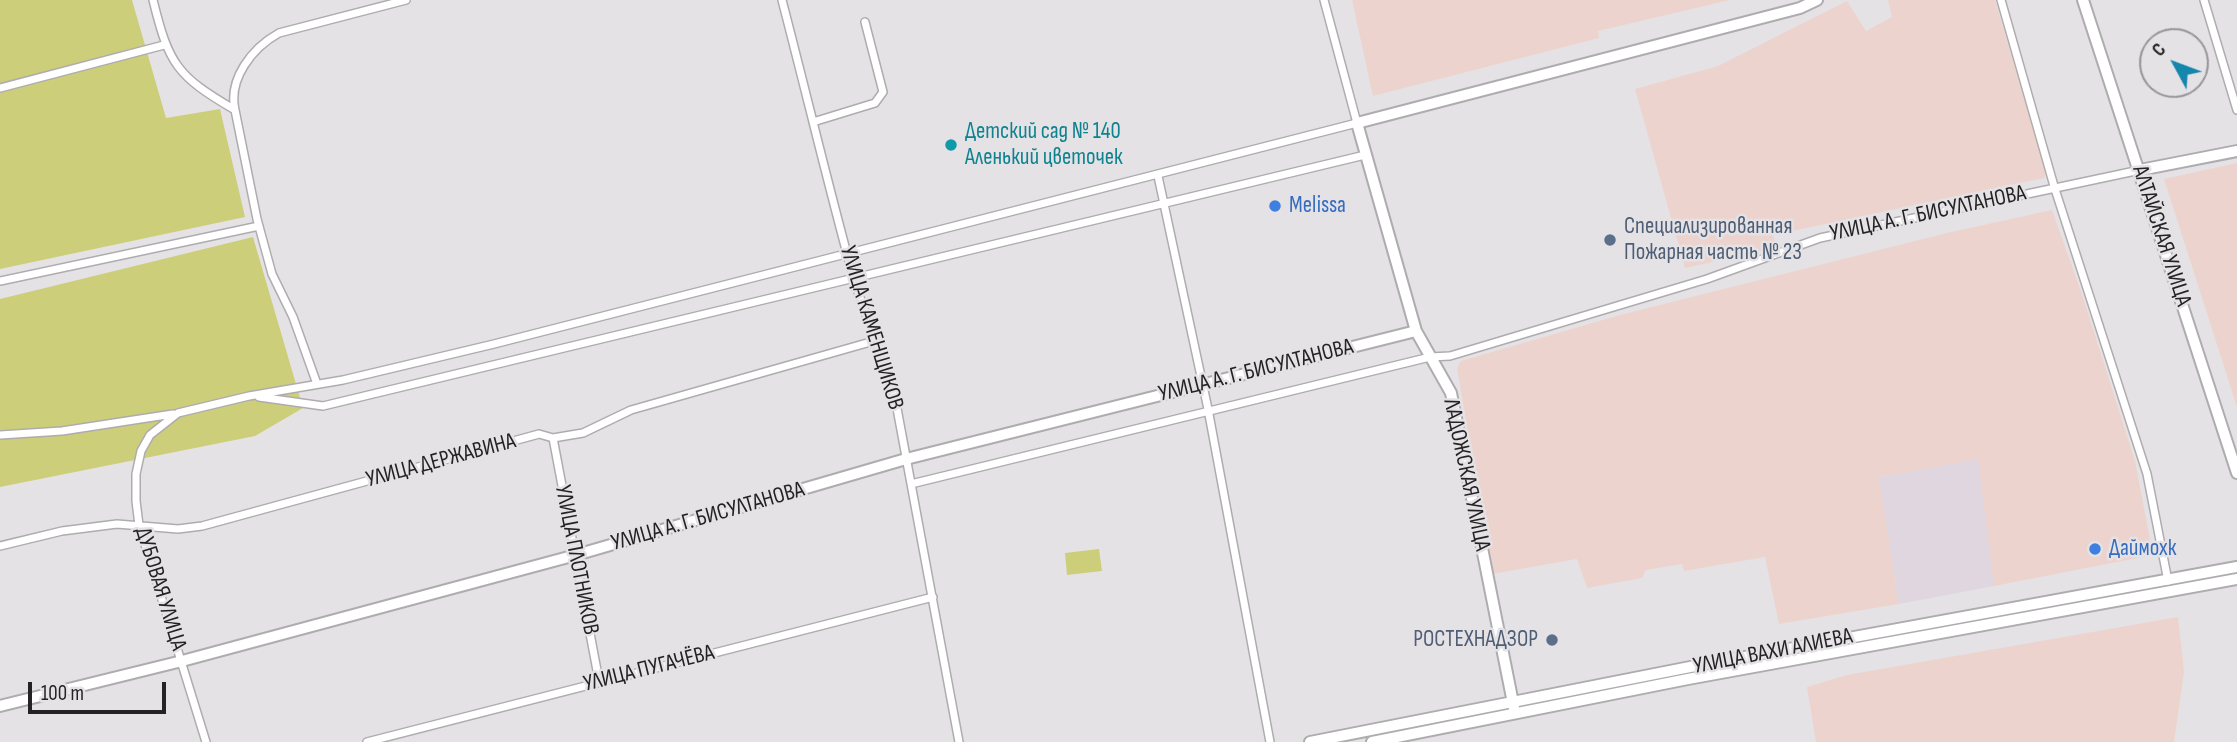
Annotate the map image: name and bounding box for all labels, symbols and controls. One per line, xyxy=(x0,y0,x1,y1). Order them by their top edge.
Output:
north arrow xyxy=(2139,28,2209,98)
text: С xyxy=(2147,39,2171,61)
place label: Детский сад № 140 Аленький цветочек xyxy=(965,118,1123,172)
marker: Детский сад № 140 Аленький цветочек xyxy=(943,137,959,153)
street label: АЛТАЙСКАЯ УЛИЦА xyxy=(2125,162,2197,310)
street label: УЛИЦА А. Г. БИСУЛТАНОВА xyxy=(1828,180,2028,248)
place label: Melissa xyxy=(1289,192,1346,220)
marker: Melissa xyxy=(1267,198,1283,214)
place label: Специализированная Пожарная часть № 23 xyxy=(1624,213,1802,267)
marker: Специализированная Пожарная часть № 23 xyxy=(1602,232,1618,248)
street label: УЛИЦА КАМЕНЩИКОВ xyxy=(833,243,909,413)
street label: УЛИЦА А. Г. БИСУЛТАНОВА xyxy=(1156,333,1356,409)
street label: ЛАДОЖСКАЯ УЛИЦА xyxy=(1436,397,1496,553)
street label: УЛИЦА ДЕРЖАВИНА xyxy=(363,428,519,494)
street label: УЛИЦА А. Г. БИСУЛТАНОВА xyxy=(608,476,808,558)
street label: УЛИЦА ПЛОТНИКОВ xyxy=(548,483,604,637)
street label: ДУБОВАЯ УЛИЦА xyxy=(128,524,192,654)
place label: Даймохк xyxy=(2109,535,2176,563)
marker: Даймохк xyxy=(2087,541,2103,557)
street label: УЛИЦА ВАХИ АЛИЕВА xyxy=(1691,623,1855,681)
place label: РОСТЕХНАДЗОР xyxy=(1413,626,1538,654)
marker: РОСТЕХНАДЗОР xyxy=(1544,632,1560,648)
street label: УЛИЦА ПУГАЧЁВА xyxy=(581,639,717,699)
scale bar xyxy=(32,668,170,712)
text: 100 m xyxy=(41,681,84,706)

